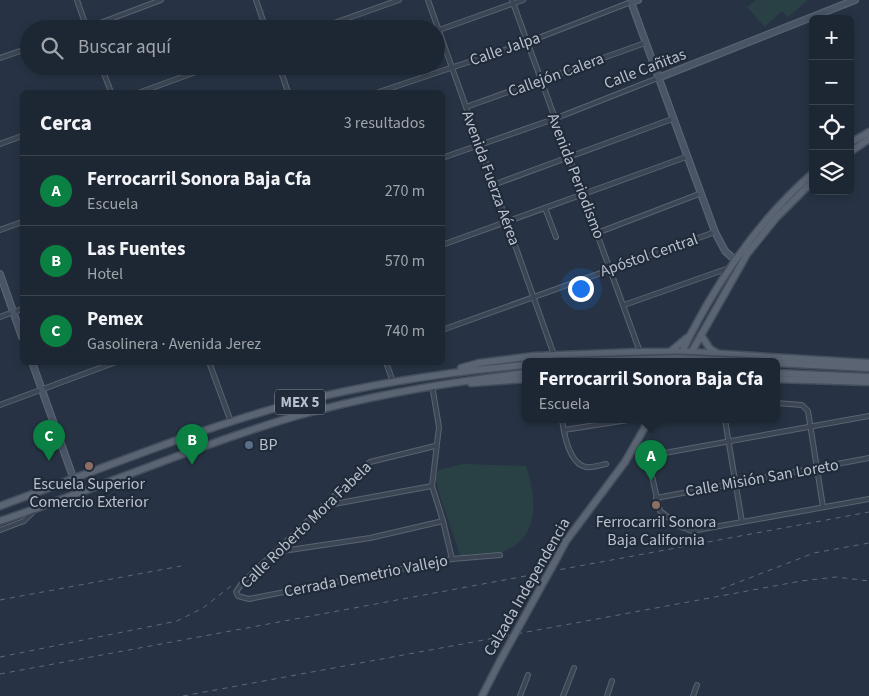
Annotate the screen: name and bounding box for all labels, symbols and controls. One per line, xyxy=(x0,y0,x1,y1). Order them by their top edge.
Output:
map controls xyxy=(809,15,854,195)
button: + xyxy=(809,15,854,60)
search box xyxy=(20,20,445,75)
street label: Calle Jalpa xyxy=(467,27,543,71)
icon: search xyxy=(38,34,66,62)
text: Buscar aquí xyxy=(78,34,171,61)
street label: Calle Cañitas xyxy=(601,43,689,95)
street label: Callejón Calera xyxy=(505,48,607,102)
button: − xyxy=(809,60,854,105)
button: locate xyxy=(809,105,854,150)
text: Cerca xyxy=(40,108,92,138)
street label: Avenida Fuerza Aérea xyxy=(456,108,526,248)
street label: Avenida Periodismo xyxy=(542,110,610,242)
text: 3 resultados xyxy=(344,112,425,134)
button: layers xyxy=(809,150,854,195)
text: Ferrocarril Sonora Baja Cfa xyxy=(87,166,311,193)
text: A xyxy=(51,180,61,202)
text: 270 m xyxy=(385,180,425,202)
text: Escuela xyxy=(87,193,138,215)
street label: Apóstol Central xyxy=(597,228,701,282)
text: Las Fuentes xyxy=(87,236,185,263)
text: B xyxy=(51,250,61,272)
text: 570 m xyxy=(385,250,425,272)
text: Hotel xyxy=(87,263,123,285)
your location xyxy=(568,276,594,302)
text: Pemex xyxy=(87,306,143,333)
text: C xyxy=(51,320,61,342)
text: 740 m xyxy=(385,320,425,342)
text: Gasolinera · Avenida Jerez xyxy=(87,333,261,355)
popup xyxy=(522,358,780,423)
text: Ferrocarril Sonora Baja Cfa xyxy=(539,366,763,393)
road number: MEX 5 xyxy=(275,390,325,414)
text: Escuela xyxy=(539,393,590,415)
pin: C xyxy=(33,420,65,461)
pin: B xyxy=(176,424,208,465)
place label: BP xyxy=(259,434,277,456)
marker: BP xyxy=(243,439,255,451)
pin: A xyxy=(635,440,667,481)
street label: Calle Misión San Loreto xyxy=(684,454,840,502)
street label: Calle Roberto Mora Fabela xyxy=(236,456,376,594)
marker: Escuela Superior Comercio Exterior xyxy=(83,460,95,472)
place label: Escuela Superior Comercio Exterior xyxy=(29,473,149,513)
marker: Ferrocarril Sonora Baja California xyxy=(650,499,662,511)
place label: Ferrocarril Sonora Baja California xyxy=(596,511,716,551)
street label: Calzada Independencia xyxy=(478,514,576,660)
street label: Cerrada Demetrio Vallejo xyxy=(282,549,450,603)

